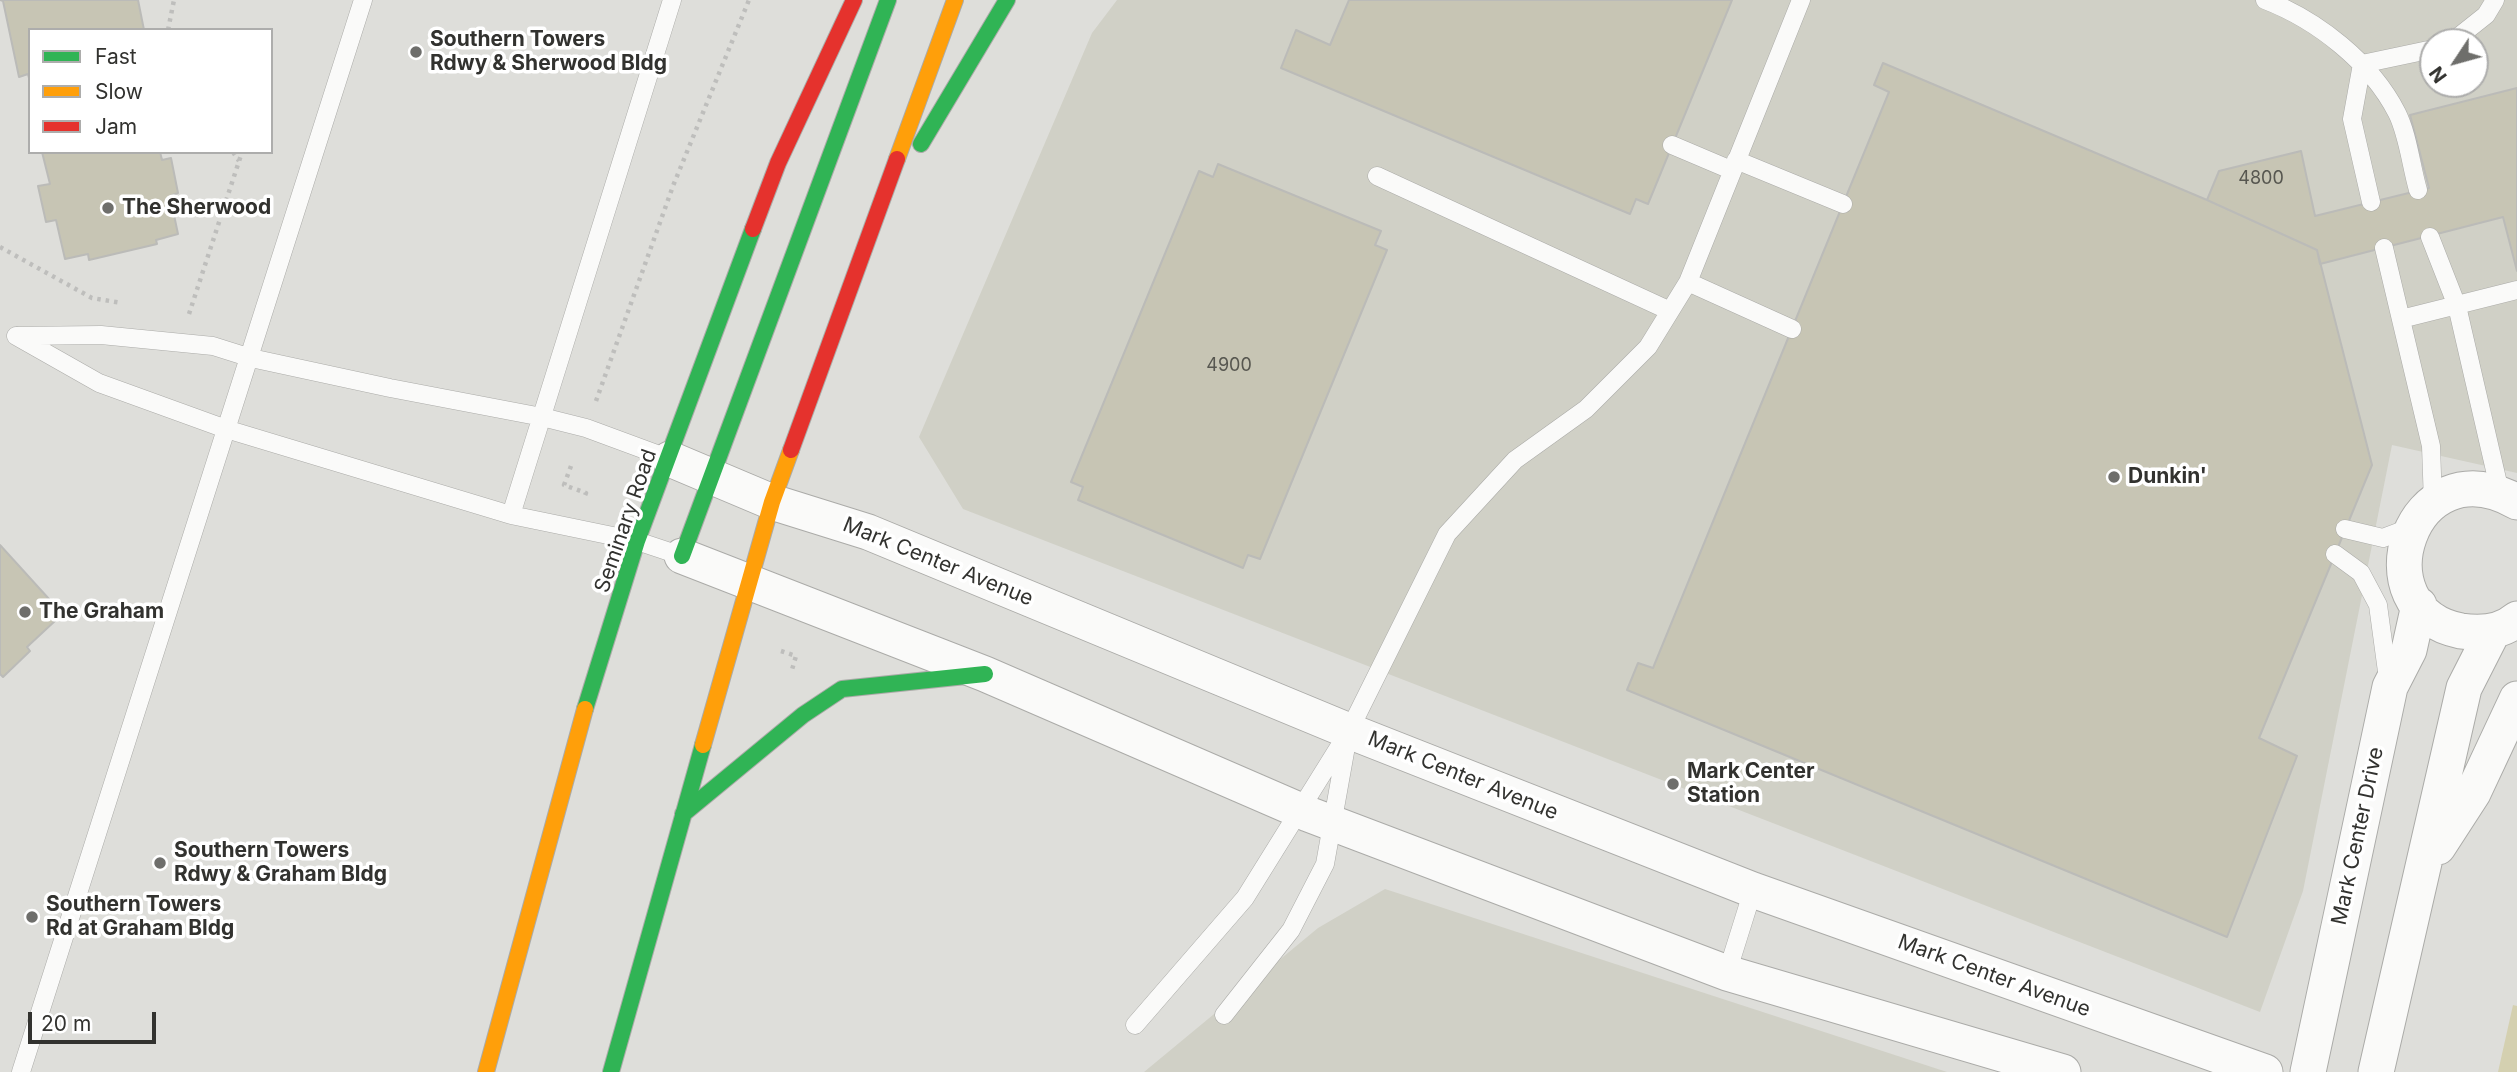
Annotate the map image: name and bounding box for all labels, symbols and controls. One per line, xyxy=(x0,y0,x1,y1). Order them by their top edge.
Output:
place label: Southern Towers Rdwy & Sherwood Bldg xyxy=(430,27,667,77)
legend xyxy=(28,28,273,154)
north arrow xyxy=(2419,28,2489,98)
text: Fast xyxy=(95,44,137,69)
marker: Southern Towers Rdwy & Sherwood Bldg xyxy=(408,44,424,60)
text: N xyxy=(2425,62,2452,87)
text: Slow xyxy=(95,79,143,104)
text: Jam xyxy=(95,114,137,139)
house number: 4800 xyxy=(2238,168,2284,190)
place label: The Sherwood xyxy=(122,195,271,221)
marker: The Sherwood xyxy=(100,200,116,216)
house number: 4900 xyxy=(1206,355,1252,377)
street label: Seminary Road xyxy=(590,446,662,596)
place label: Dunkin' xyxy=(2128,464,2207,490)
marker: Dunkin' xyxy=(2106,469,2122,485)
street label: Mark Center Avenue xyxy=(839,512,1037,612)
place label: The Graham xyxy=(39,599,164,625)
marker: The Graham xyxy=(17,604,33,620)
street label: Mark Center Avenue xyxy=(1364,726,1562,826)
street label: Mark Center Drive xyxy=(2327,745,2389,927)
place label: Mark Center Station xyxy=(1687,759,1814,809)
marker: Mark Center Station xyxy=(1665,776,1681,792)
place label: Southern Towers Rdwy & Graham Bldg xyxy=(174,838,387,888)
marker: Southern Towers Rdwy & Graham Bldg xyxy=(152,855,168,871)
place label: Southern Towers Rd at Graham Bldg xyxy=(46,892,234,942)
marker: Southern Towers Rd at Graham Bldg xyxy=(24,909,40,925)
street label: Mark Center Avenue xyxy=(1894,929,2094,1023)
scale bar xyxy=(32,998,159,1042)
text: 20 m xyxy=(41,1011,91,1036)

